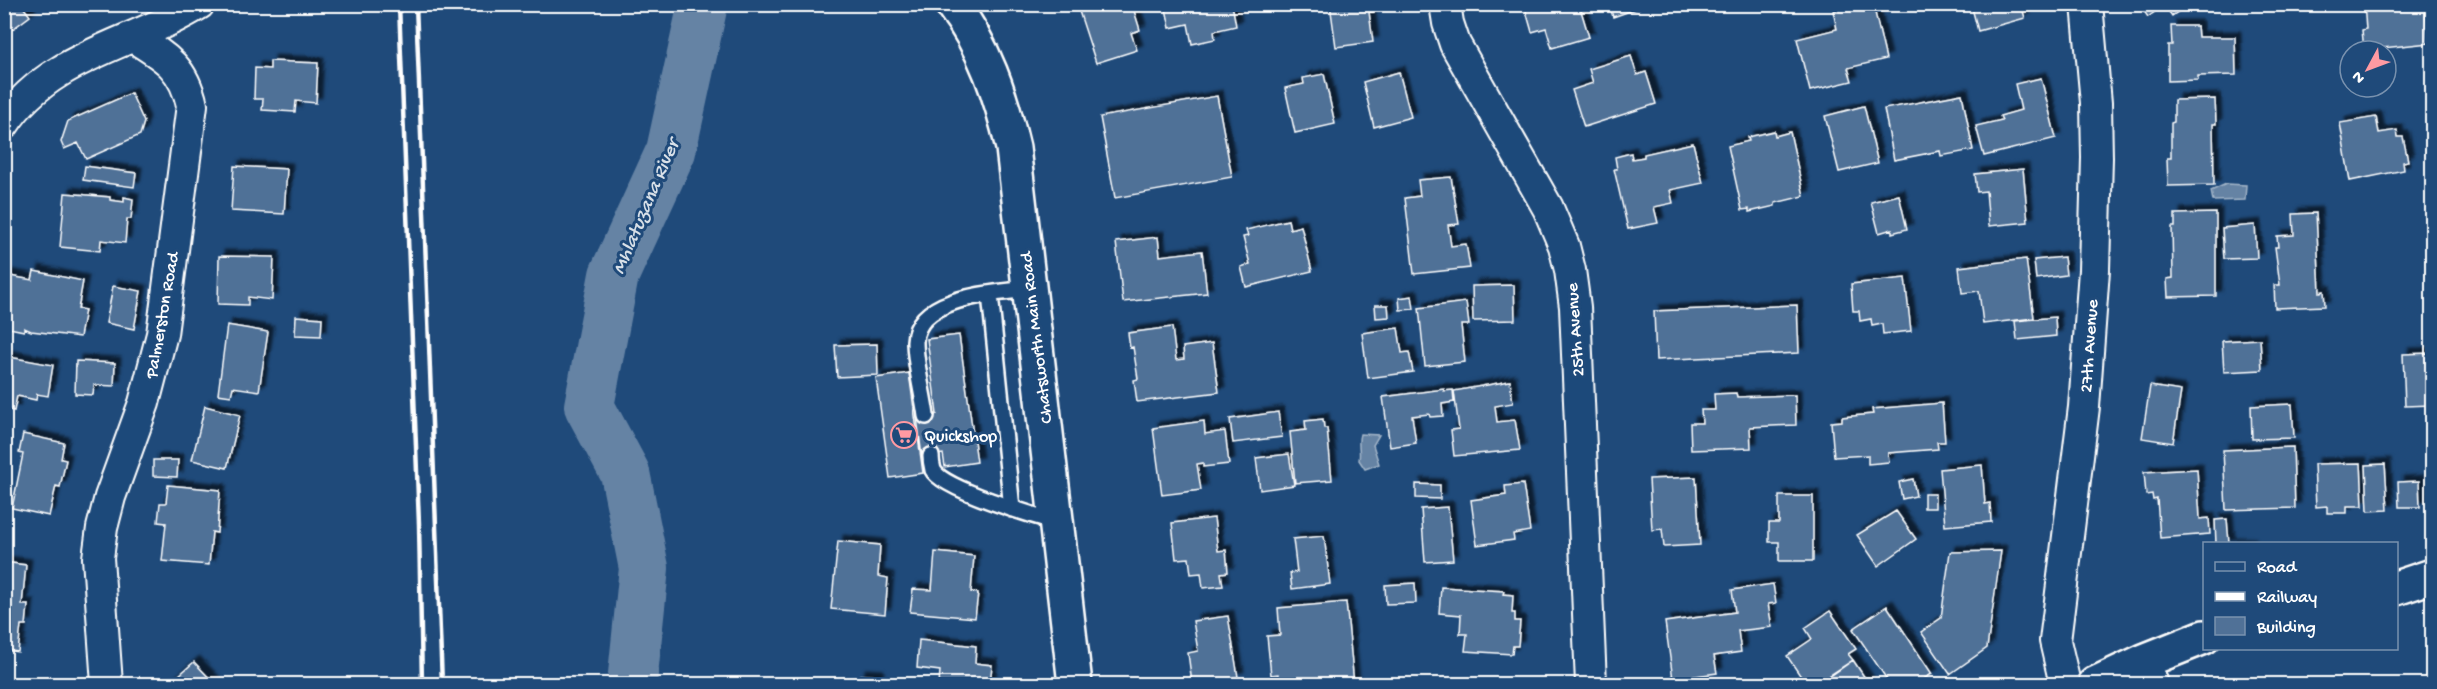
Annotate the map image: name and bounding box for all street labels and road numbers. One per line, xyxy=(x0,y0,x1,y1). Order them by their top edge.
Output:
street label: Palmerston Road xyxy=(142,249,185,381)
street label: Chatsworth Main Road xyxy=(1016,249,1058,425)
street label: 25th Avenue xyxy=(1563,282,1590,377)
street label: 27th Avenue xyxy=(2077,298,2104,394)

